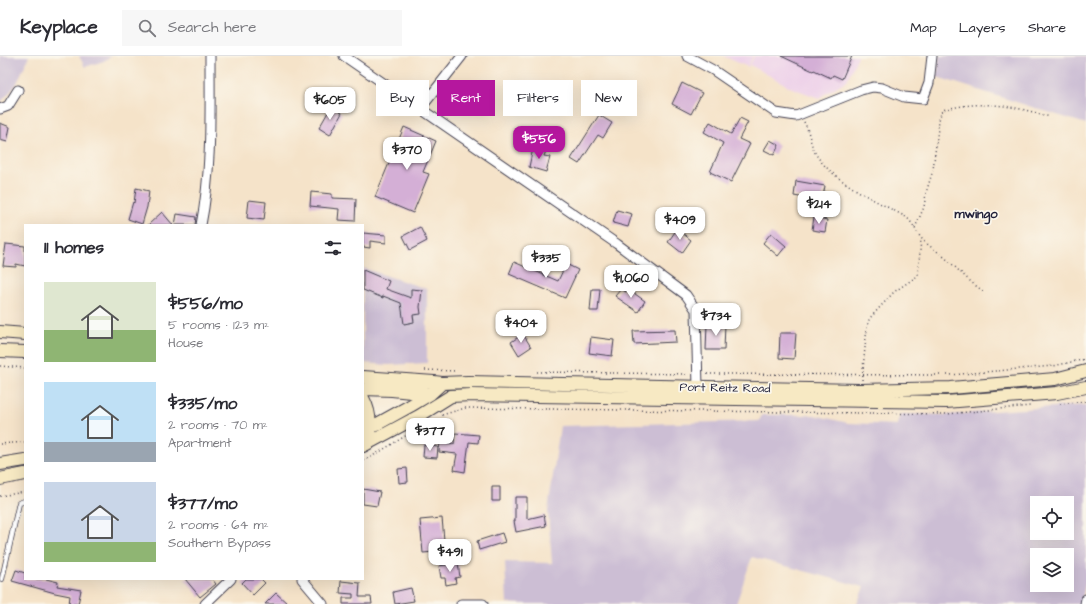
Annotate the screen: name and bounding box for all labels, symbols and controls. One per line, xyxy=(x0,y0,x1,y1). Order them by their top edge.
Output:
search box xyxy=(122,10,402,46)
text: Keyplace xyxy=(20,14,98,41)
icon: search xyxy=(136,17,158,39)
text: Search here xyxy=(168,17,256,38)
text: Map xyxy=(910,18,937,38)
text: Layers xyxy=(959,18,1006,38)
text: Share xyxy=(1028,18,1066,38)
chip: Buy xyxy=(376,80,429,116)
chip: Rent xyxy=(437,80,495,116)
chip: Filters xyxy=(503,80,573,116)
chip: New xyxy=(581,80,637,116)
pin: $605 xyxy=(306,87,354,121)
text: $605 xyxy=(314,91,346,109)
pin: $556 xyxy=(515,126,563,160)
text: $556 xyxy=(522,130,556,148)
pin: $370 xyxy=(383,137,431,171)
text: $370 xyxy=(392,141,422,159)
pin: $214 xyxy=(795,191,843,225)
text: $214 xyxy=(806,195,832,213)
district label: mwingo xyxy=(954,205,998,225)
pin: $409 xyxy=(656,207,704,241)
text: $409 xyxy=(664,211,696,229)
text: 11 homes xyxy=(44,236,104,260)
icon: filters xyxy=(322,237,344,259)
pin: $335 xyxy=(522,245,570,279)
text: $335 xyxy=(531,249,561,267)
pin: $1,060 xyxy=(598,265,664,299)
text: $1,060 xyxy=(613,269,649,287)
text: $556/mo xyxy=(168,292,243,316)
icon: home xyxy=(76,298,124,346)
pin: $734 xyxy=(692,303,740,337)
text: $734 xyxy=(701,307,731,325)
pin: $404 xyxy=(497,310,545,344)
text: $404 xyxy=(504,314,538,332)
text: 5 rooms · 123 m² xyxy=(168,316,269,334)
text: House xyxy=(168,334,203,352)
street label: Port Reitz Road xyxy=(680,379,770,397)
text: $335/mo xyxy=(168,392,237,416)
icon: home xyxy=(76,398,124,446)
text: 2 rooms · 70 m² xyxy=(168,416,268,434)
pin: $377 xyxy=(406,418,454,452)
text: $377 xyxy=(415,422,445,440)
text: Apartment xyxy=(168,434,232,452)
text: $377/mo xyxy=(168,492,238,516)
map controls xyxy=(1030,496,1074,592)
button: locate xyxy=(1030,496,1074,540)
icon: home xyxy=(76,498,124,546)
text: 2 rooms · 64 m² xyxy=(168,516,269,534)
text: Southern Bypass xyxy=(168,534,271,552)
pin: $491 xyxy=(426,539,474,573)
text: $491 xyxy=(437,543,463,561)
button: layers xyxy=(1030,548,1074,592)

